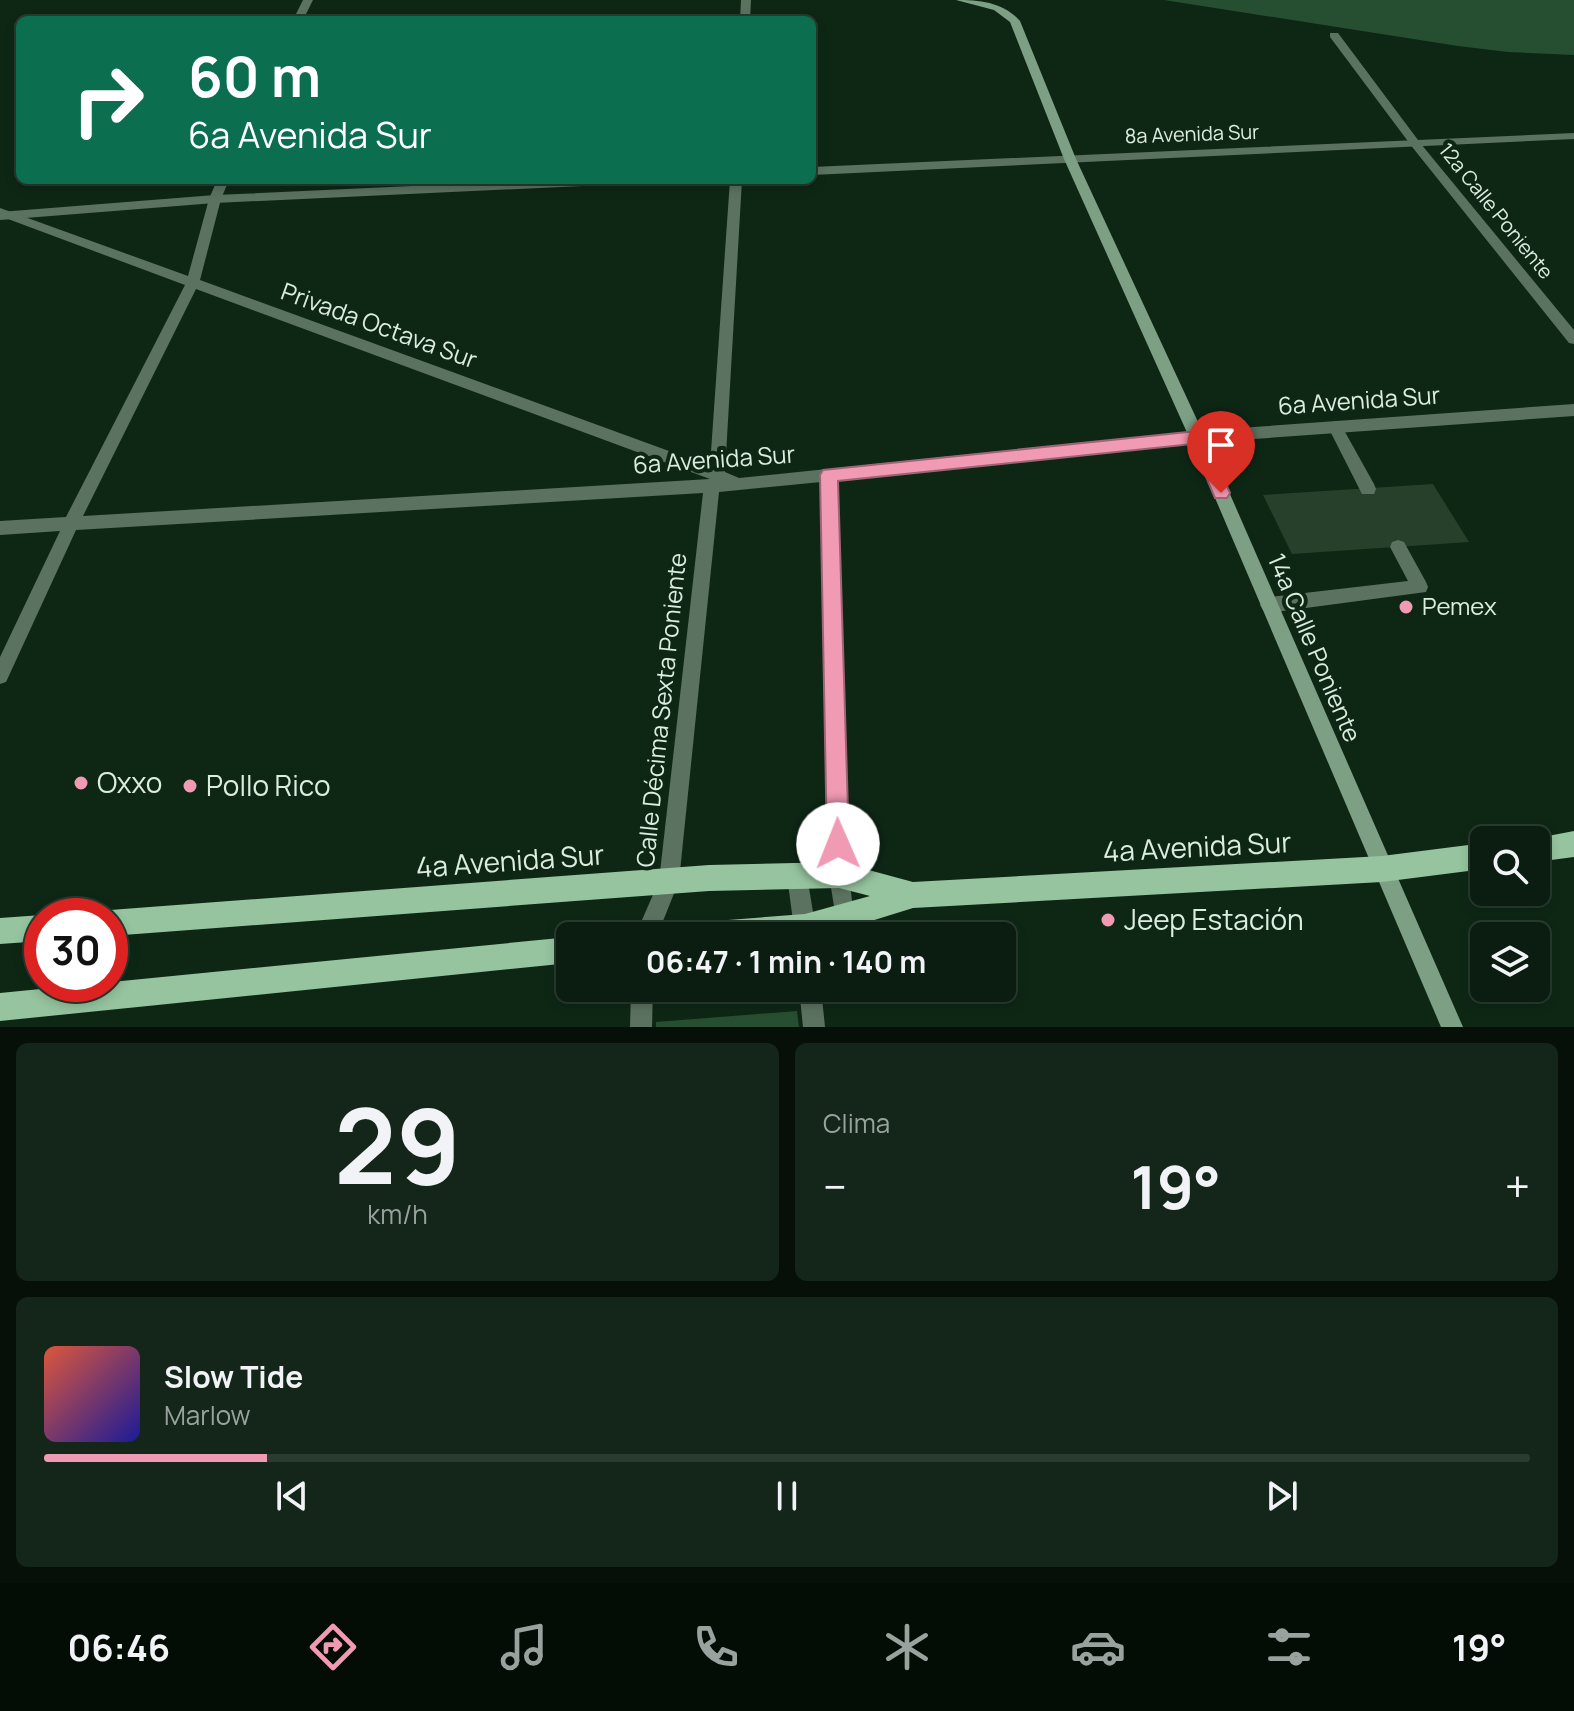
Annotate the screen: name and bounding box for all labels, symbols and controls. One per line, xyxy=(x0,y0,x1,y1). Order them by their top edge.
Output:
text: 60 m xyxy=(188,37,321,114)
icon: right xyxy=(56,48,160,152)
text: 6a Avenida Sur xyxy=(188,110,432,159)
street label: 8a Avenida Sur xyxy=(1124,118,1260,149)
street label: 12a Calle Poniente xyxy=(1433,137,1560,284)
street label: Privada Octava Sur xyxy=(277,274,482,375)
street label: 6a Avenida Sur xyxy=(1277,377,1441,422)
pin xyxy=(1187,411,1255,493)
icon: arrive xyxy=(1199,423,1243,467)
street label: 6a Avenida Sur xyxy=(632,436,796,481)
street label: 14a Calle Poniente xyxy=(1261,548,1370,747)
street label: Calle Décima Sexta Poniente xyxy=(628,551,693,869)
place label: Pemex xyxy=(1422,589,1497,622)
marker: Pemex xyxy=(1397,598,1415,616)
place label: Oxxo xyxy=(97,763,162,801)
place label: Pollo Rico xyxy=(206,766,330,804)
marker: Oxxo xyxy=(72,774,90,792)
marker: Pollo Rico xyxy=(181,777,199,795)
position arrow xyxy=(796,802,880,886)
street label: 4a Avenida Sur xyxy=(1102,822,1292,870)
map controls xyxy=(1470,826,1550,1002)
button: search xyxy=(1470,826,1550,906)
street label: 4a Avenida Sur xyxy=(414,834,605,886)
speed limit sign: 30 xyxy=(24,898,128,1002)
place label: Jeep Estación xyxy=(1124,900,1304,938)
marker: Jeep Estación xyxy=(1099,911,1117,929)
button: layers xyxy=(1470,922,1550,1002)
text: 06:47 · 1 min · 140 m xyxy=(646,941,926,982)
text: 29 xyxy=(334,1073,461,1215)
text: Clima xyxy=(823,1105,890,1141)
text: 19° xyxy=(1130,1145,1221,1227)
text: − xyxy=(823,1156,847,1216)
text: + xyxy=(1505,1156,1530,1216)
text: km/h xyxy=(367,1196,428,1232)
text: Slow Tide xyxy=(164,1356,303,1397)
text: Marlow xyxy=(164,1397,251,1433)
icon: previous xyxy=(270,1474,314,1518)
icon: pause xyxy=(765,1474,809,1518)
icon: next xyxy=(1260,1474,1304,1518)
icon: directions xyxy=(305,1619,361,1675)
icon: music xyxy=(496,1619,552,1675)
icon: phone xyxy=(688,1619,744,1675)
icon: climate xyxy=(879,1619,935,1675)
icon: car xyxy=(1070,1619,1126,1675)
icon: filters xyxy=(1261,1619,1317,1675)
text: 06:46 xyxy=(68,1623,170,1672)
text: 19° xyxy=(1452,1623,1506,1672)

